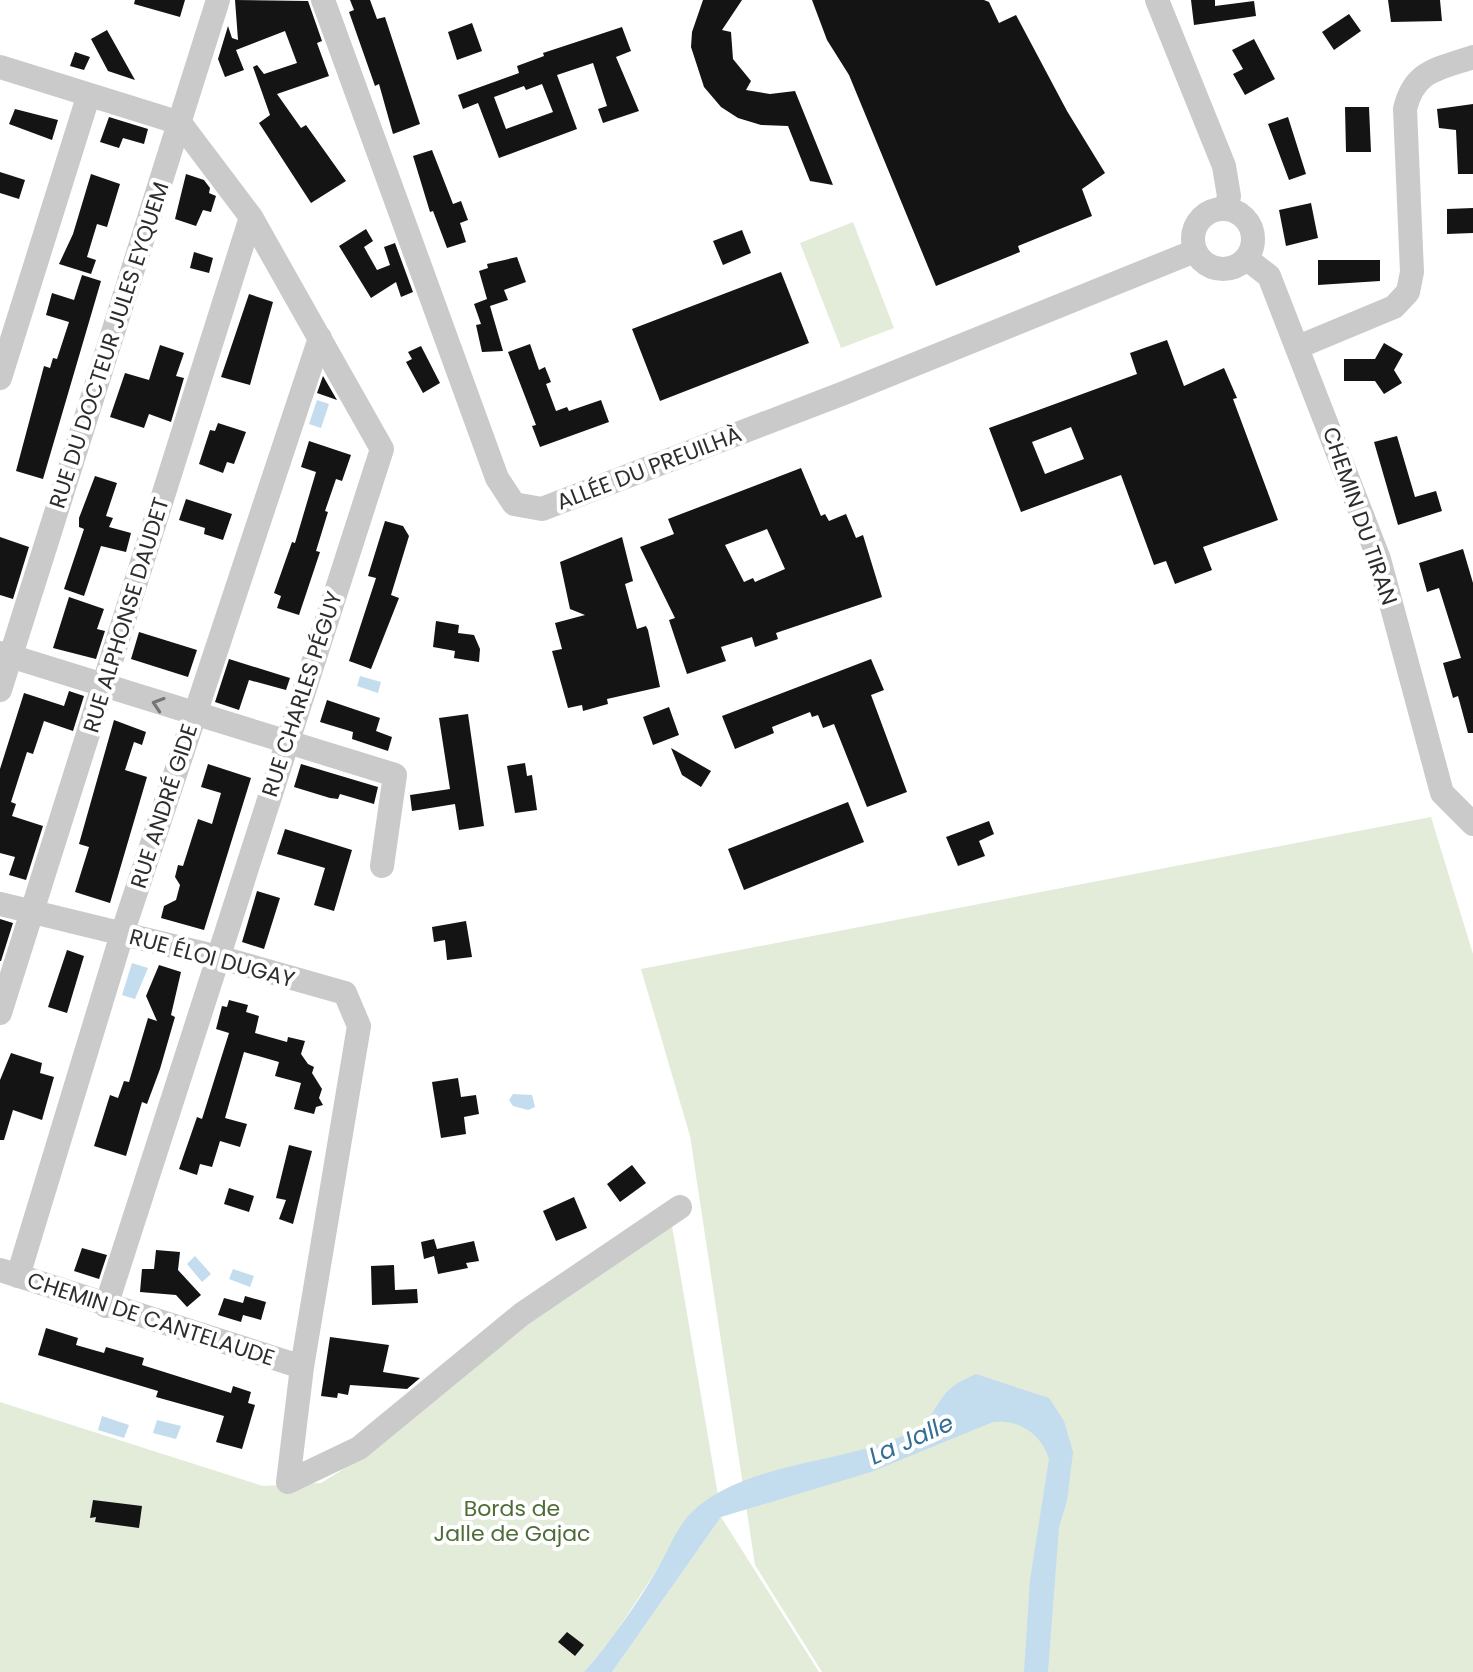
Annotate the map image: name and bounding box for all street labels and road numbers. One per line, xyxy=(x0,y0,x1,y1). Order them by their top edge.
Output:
street label: RUE DU DOCTEUR JULES EYQUEM xyxy=(42,178,176,512)
street label: ALLÉE DU PREUILHÀ xyxy=(552,418,746,518)
street label: CHEMIN DU TIRAN xyxy=(1315,423,1405,609)
street label: RUE ALPHONSE DAUDET xyxy=(75,493,177,736)
street label: RUE CHARLES PÉGUY xyxy=(254,587,350,801)
street label: RUE ANDRÉ GIDE xyxy=(123,720,205,892)
street label: RUE ÉLOI DUGAY xyxy=(126,921,298,995)
street label: CHEMIN DE CANTELAUDE xyxy=(23,1264,279,1374)

